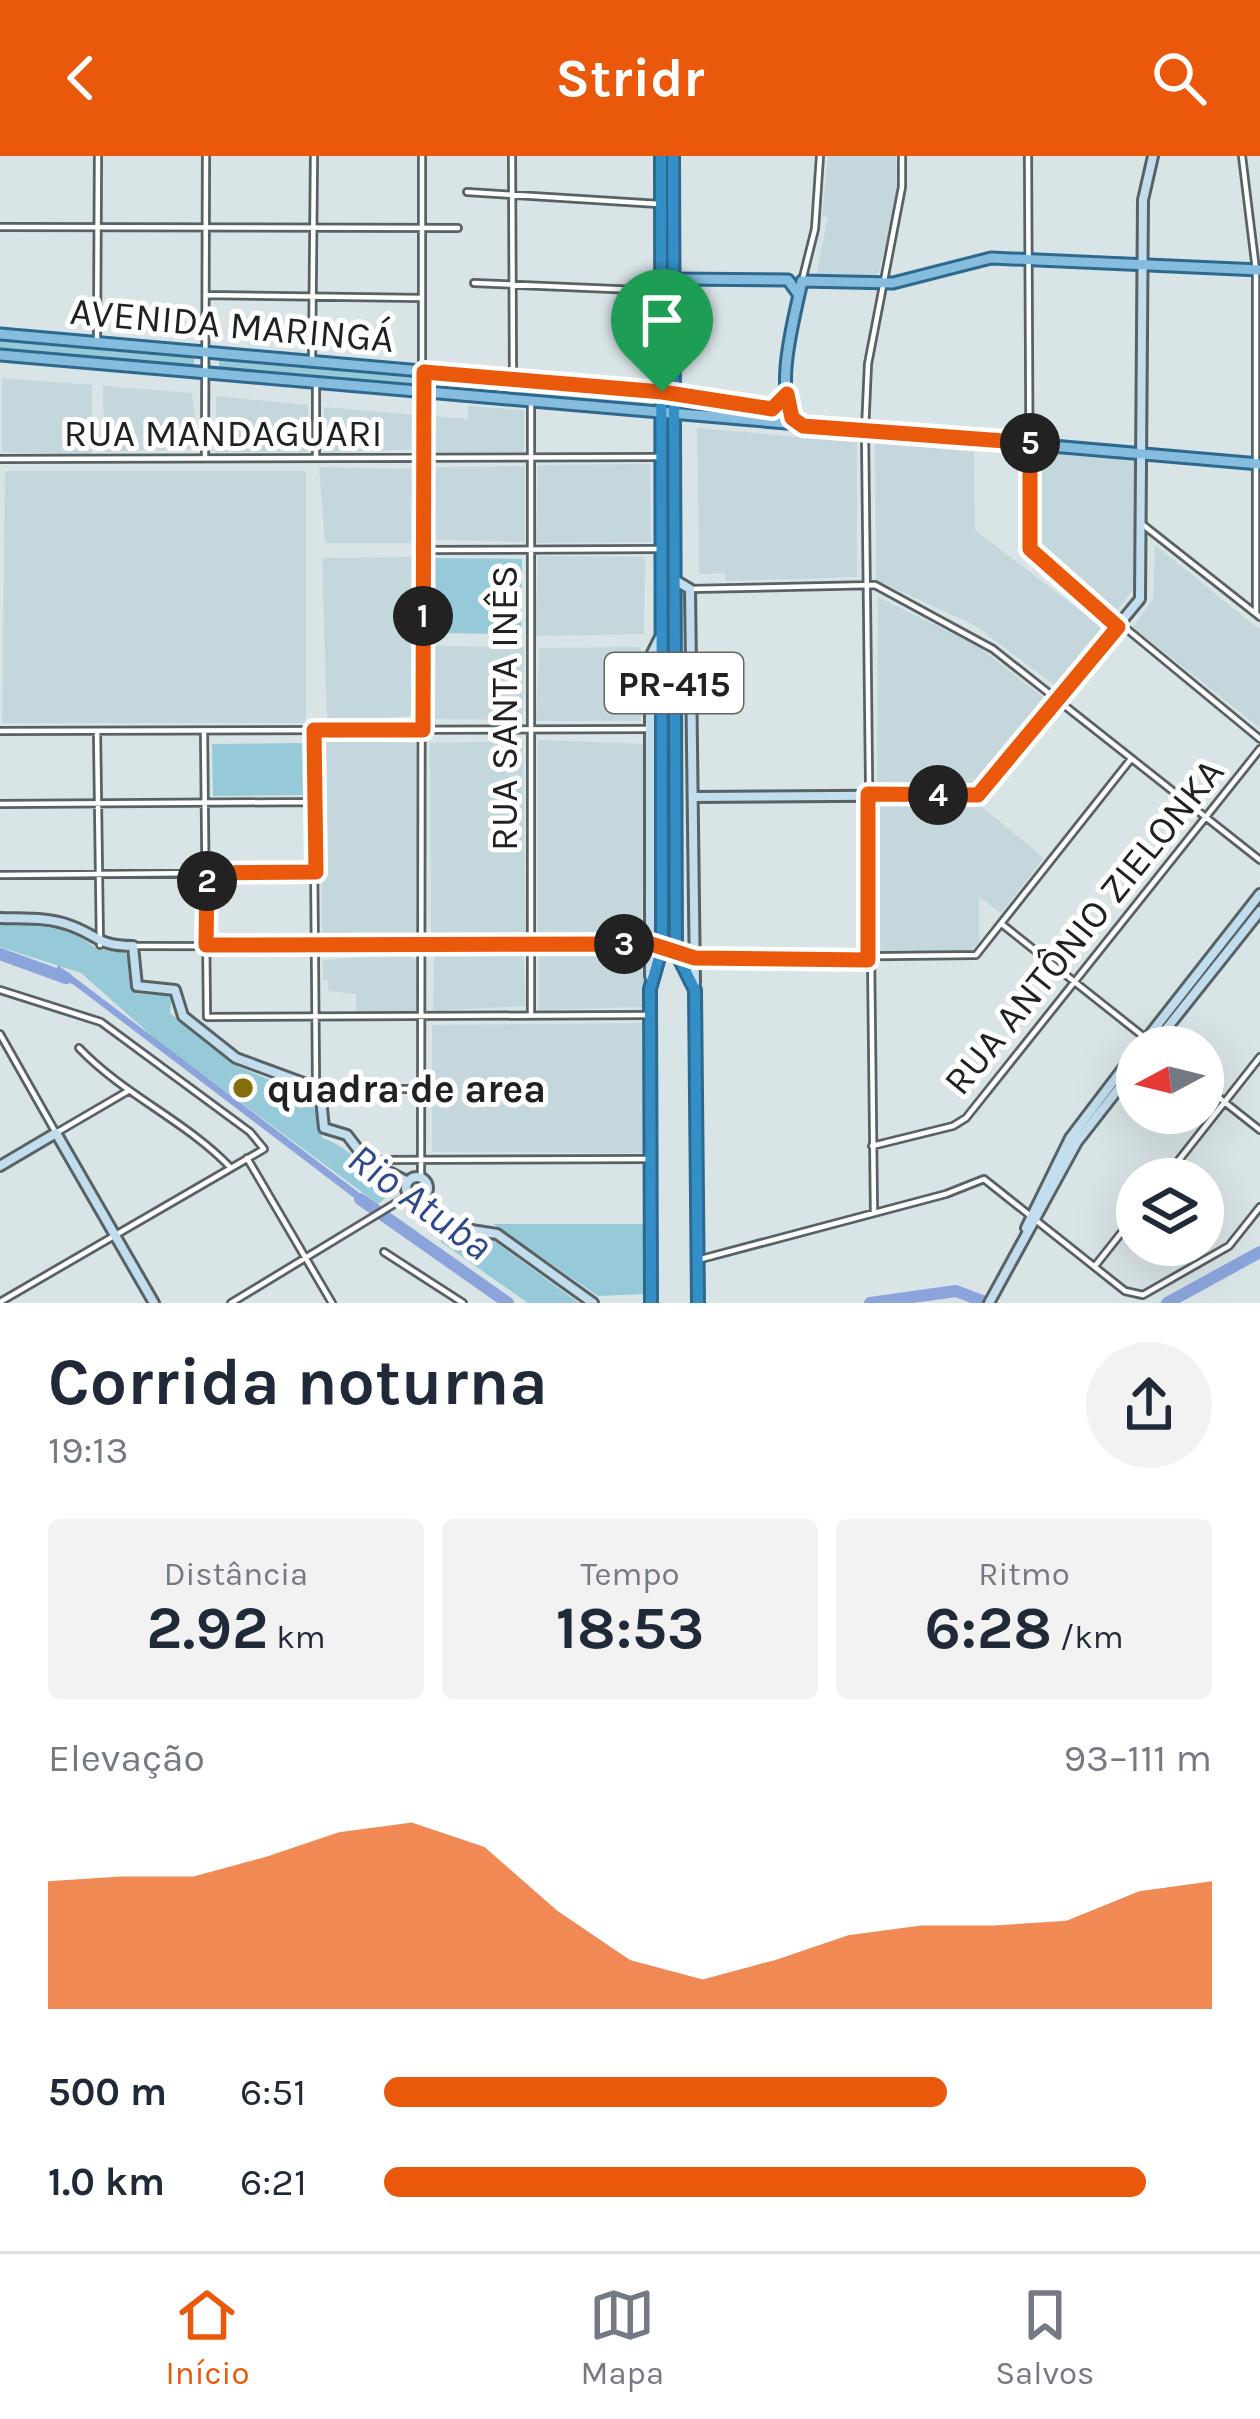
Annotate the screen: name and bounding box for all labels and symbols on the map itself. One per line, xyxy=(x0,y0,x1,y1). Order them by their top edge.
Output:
pin xyxy=(611,269,713,392)
street label: AVENIDA MARINGÁ xyxy=(68,288,396,362)
street label: RUA MANDAGUARI xyxy=(63,410,383,456)
pin: 5 xyxy=(1000,413,1060,473)
street label: RUA SANTA INÊS xyxy=(481,565,527,851)
pin: 1 xyxy=(393,586,453,646)
road number: PR-415 xyxy=(605,653,743,713)
street label: RUA ANTÔNIO ZIELONKA xyxy=(934,749,1233,1104)
pin: 4 xyxy=(908,765,968,825)
pin: 2 xyxy=(177,851,237,911)
pin: 3 xyxy=(594,914,654,974)
north arrow xyxy=(1116,1026,1224,1134)
place label: quadra de area xyxy=(267,1066,546,1112)
marker: quadra de area xyxy=(230,1075,256,1101)
water label: Rio Atuba xyxy=(339,1133,502,1271)

